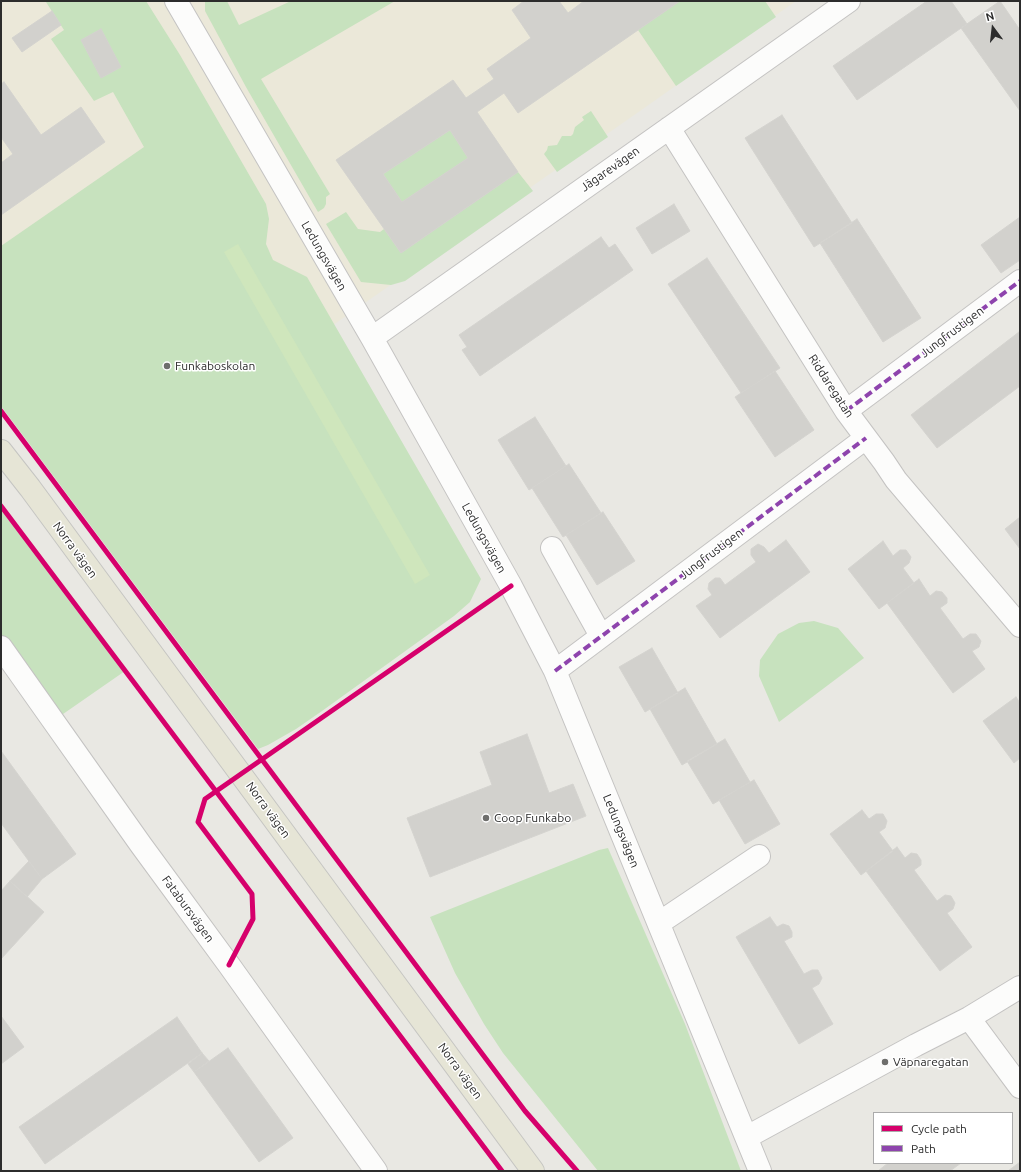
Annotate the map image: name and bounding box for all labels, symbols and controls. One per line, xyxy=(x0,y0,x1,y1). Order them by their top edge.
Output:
north arrow xyxy=(973,8,1013,48)
text: N xyxy=(984,10,995,23)
street label: Jägarevägen xyxy=(578,143,642,195)
street label: Ledungsvägen xyxy=(298,219,350,293)
street label: Jungfrustigen xyxy=(917,303,987,361)
street label: Riddaregatan xyxy=(805,352,857,420)
place label: Funkaboskolan xyxy=(175,359,255,373)
marker: Funkaboskolan xyxy=(162,361,172,371)
street label: Ledungsvägen xyxy=(459,500,509,576)
street label: Norra vägen xyxy=(50,519,100,581)
street label: Jungfrustigen xyxy=(676,525,746,583)
street label: Norra vägen xyxy=(243,779,293,841)
street label: Ledungsvägen xyxy=(600,792,642,870)
place label: Coop Funkabo xyxy=(494,811,571,825)
marker: Coop Funkabo xyxy=(481,813,491,823)
street label: Fatabursvägen xyxy=(159,873,217,945)
street label: Norra vägen xyxy=(435,1040,485,1102)
place label: Väpnaregatan xyxy=(893,1055,969,1069)
marker: Väpnaregatan xyxy=(880,1057,890,1067)
legend xyxy=(873,1112,1013,1164)
text: Cycle path xyxy=(911,1122,967,1135)
text: Path xyxy=(911,1142,936,1155)

